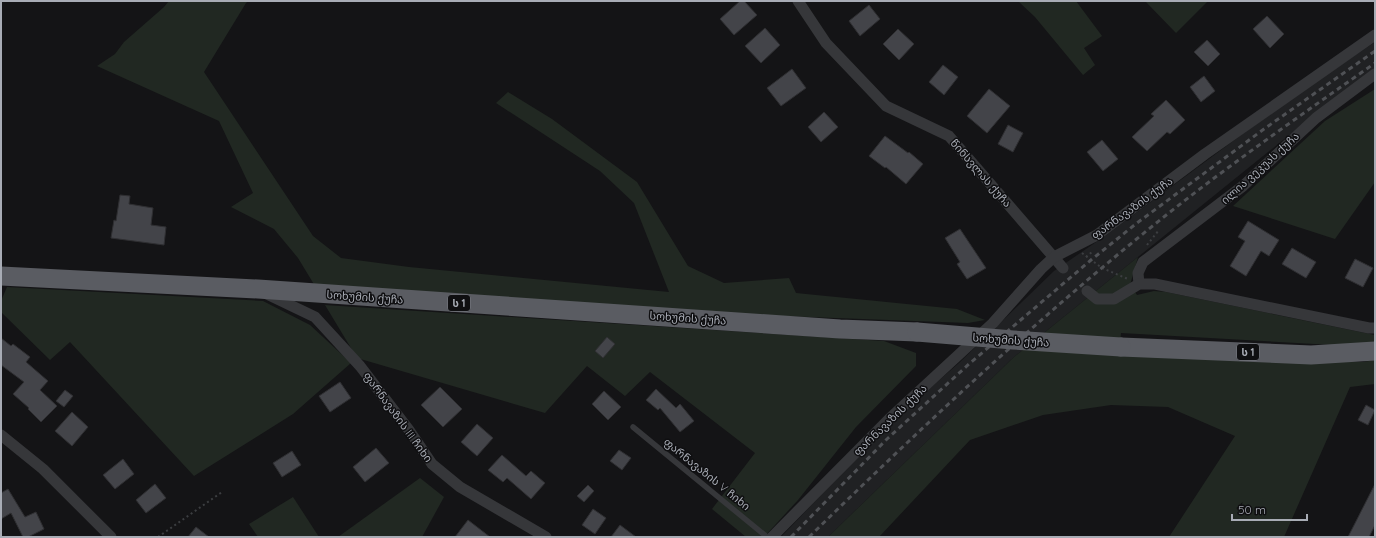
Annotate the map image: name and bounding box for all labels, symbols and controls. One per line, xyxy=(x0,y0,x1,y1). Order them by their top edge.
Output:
street label: ილია ვეკუას ქუჩა xyxy=(1218,129,1302,207)
street label: წინსვლას ქუჩა xyxy=(948,136,1014,210)
street label: ფარნავაზის ქუჩა xyxy=(1089,174,1175,242)
street label: სოხუმის ქუჩა xyxy=(326,287,404,307)
road number: ს 1 xyxy=(448,295,470,311)
street label: სოხუმის ქუჩა xyxy=(649,308,727,328)
street label: სოხუმის ქუჩა xyxy=(972,330,1050,350)
road number: ს 1 xyxy=(1237,344,1259,360)
street label: ფარნავაზის III ჩიხი xyxy=(360,369,436,465)
street label: ფარნავაზის ქუჩა xyxy=(850,381,930,459)
street label: ფარნავაზის V ჩიხი xyxy=(661,435,753,513)
scale bar xyxy=(1232,496,1307,522)
text: 50 m xyxy=(1238,502,1266,517)

